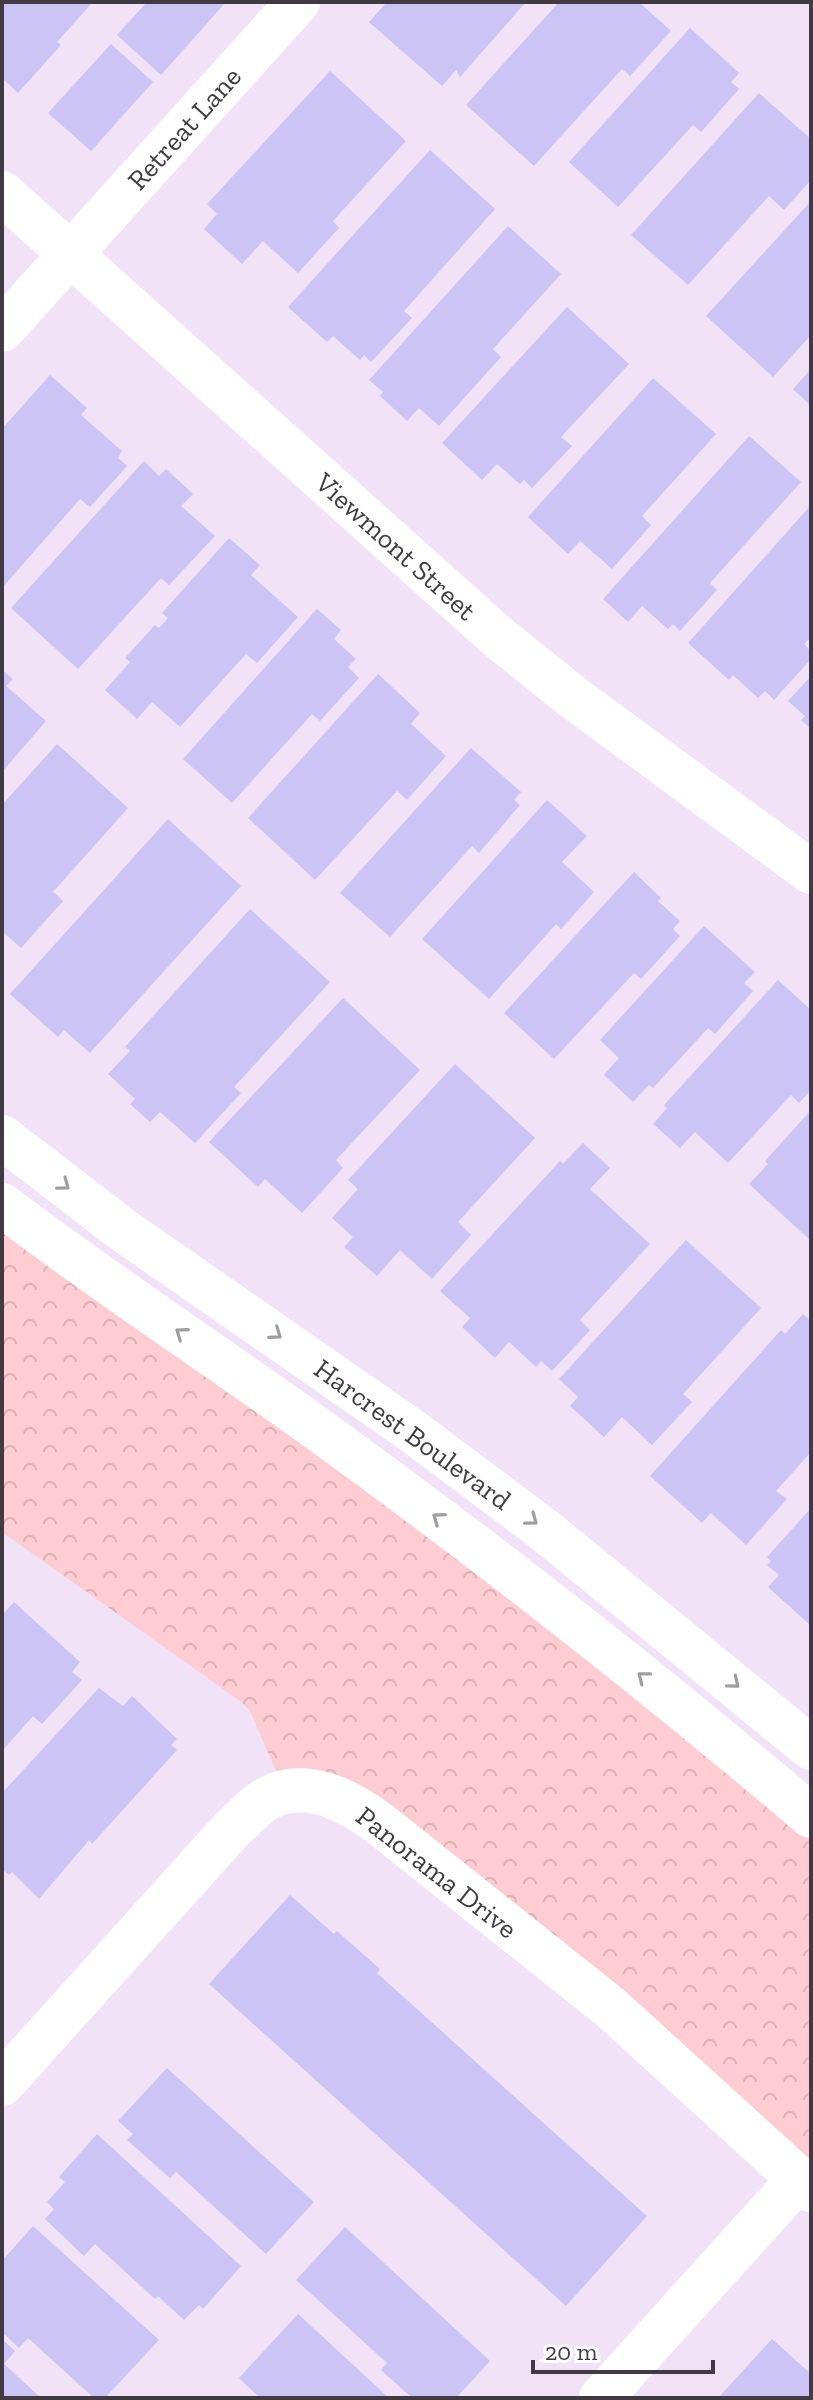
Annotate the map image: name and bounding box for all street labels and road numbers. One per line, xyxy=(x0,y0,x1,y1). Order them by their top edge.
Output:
street label: Retreat Lane xyxy=(121,60,248,196)
street label: Viewmont Street xyxy=(308,465,483,628)
street label: Harcrest Boulevard xyxy=(308,1352,517,1517)
street label: Panorama Drive xyxy=(350,1799,524,1945)

